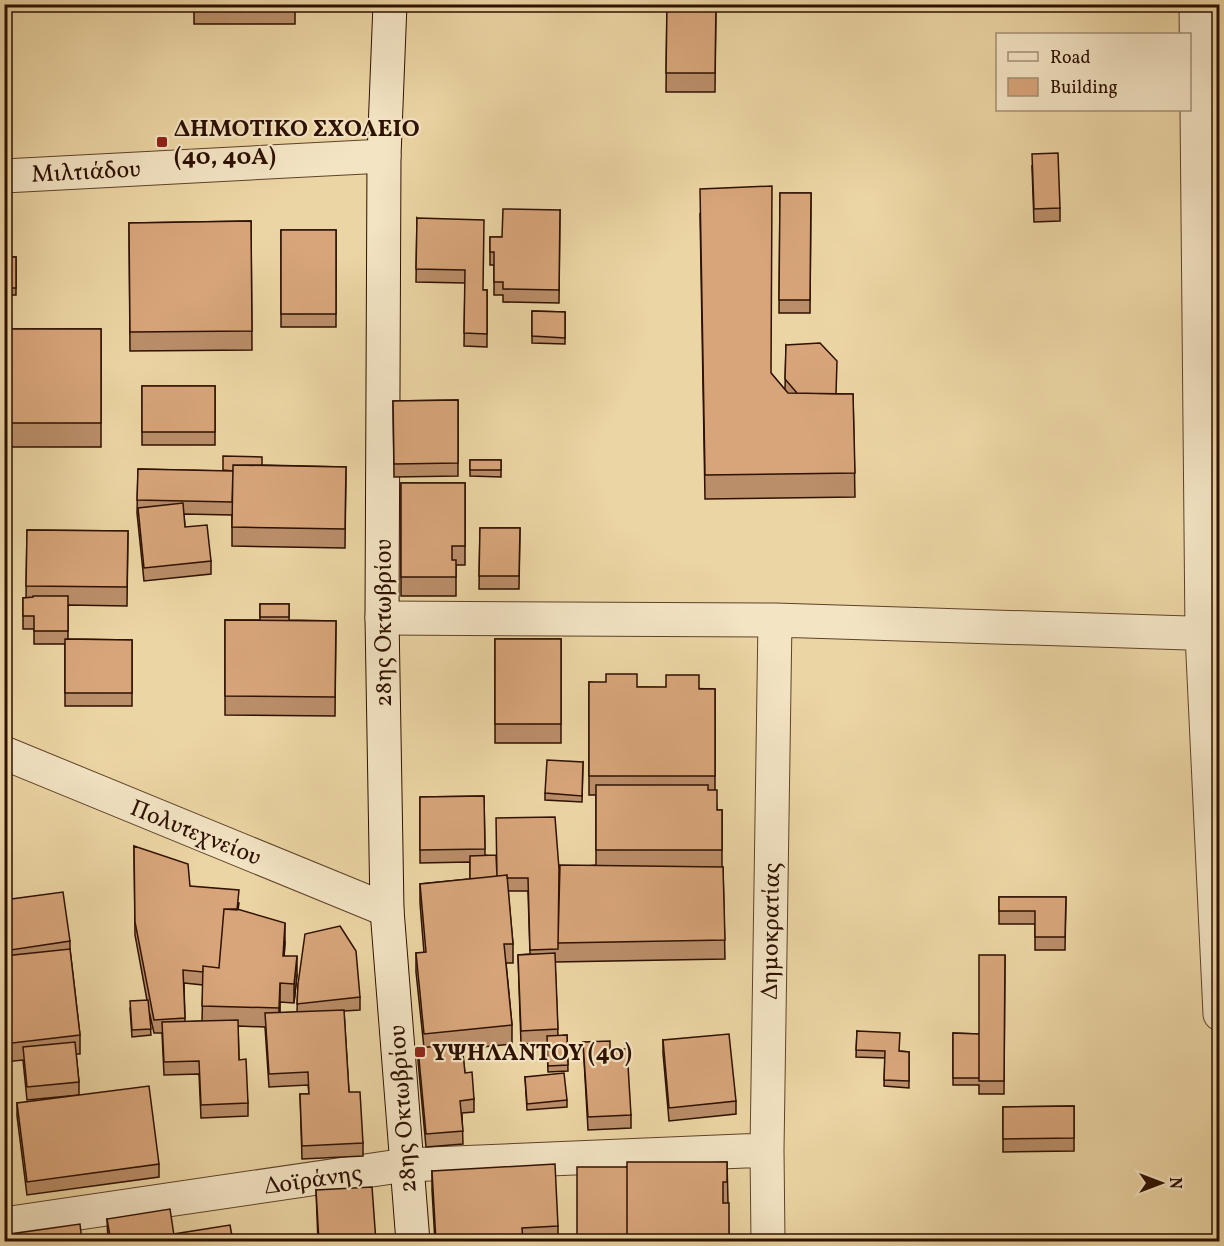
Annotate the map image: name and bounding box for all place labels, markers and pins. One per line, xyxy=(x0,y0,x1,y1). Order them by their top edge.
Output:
place label: ΔΗΜΟΤΙΚΟ ΣΧΟΛΕΙΟ (40, 40Α) xyxy=(174,113,420,175)
marker: ΔΗΜΟΤΙΚΟ ΣΧΟΛΕΙΟ (40, 40Α) xyxy=(155,135,169,149)
place label: ΥΨΗΛΑΝΤΟΥ (40) xyxy=(432,1037,632,1071)
marker: ΥΨΗΛΑΝΤΟΥ (40) xyxy=(413,1045,427,1059)

